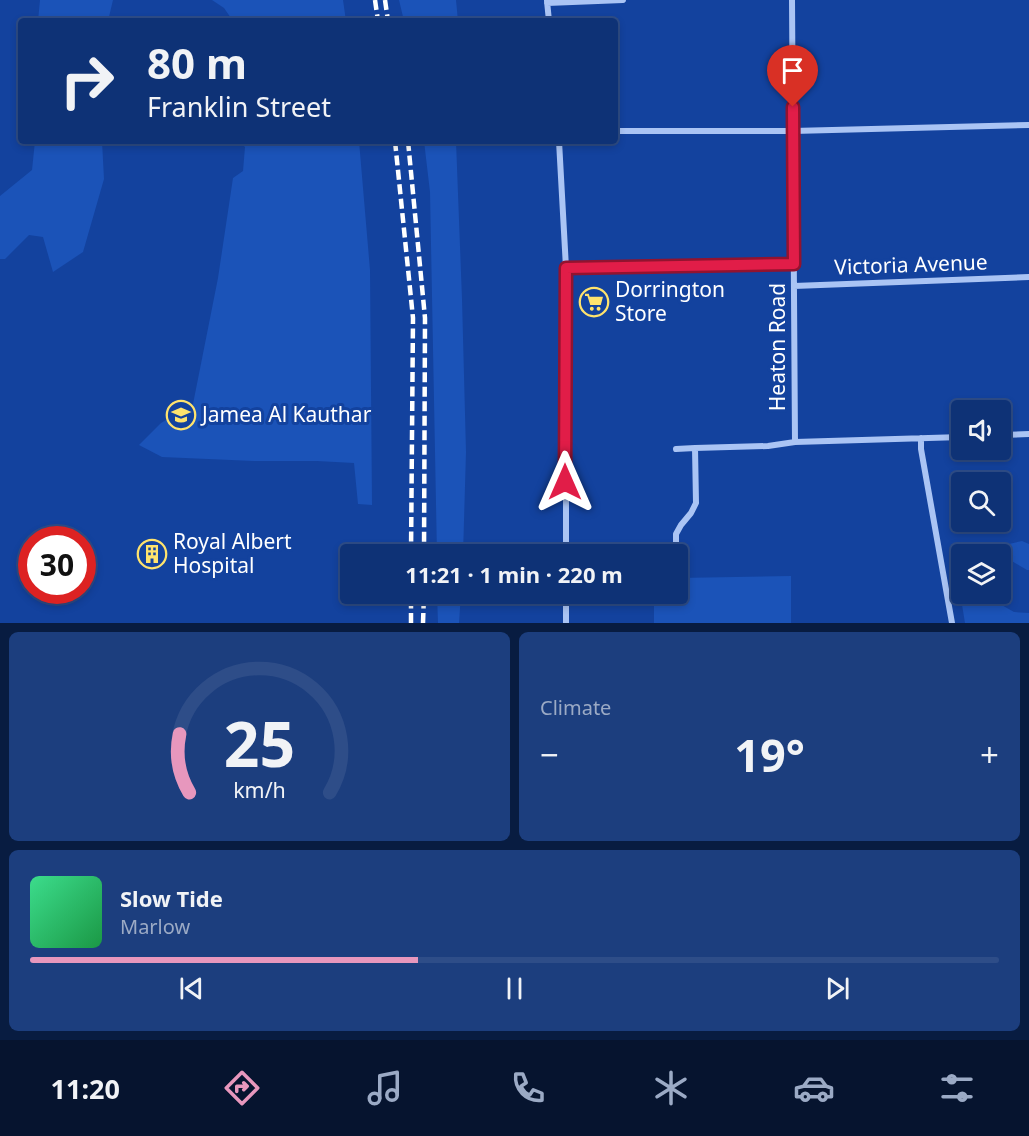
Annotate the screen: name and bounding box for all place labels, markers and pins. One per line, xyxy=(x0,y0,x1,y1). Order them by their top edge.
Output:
pin xyxy=(767,45,818,107)
place label: Dorrington Store xyxy=(615,275,725,327)
supermarket icon: Dorrington Store xyxy=(578,286,610,318)
school or university icon: Jamea Al Kauthar xyxy=(165,399,197,431)
place label: Jamea Al Kauthar xyxy=(200,400,372,428)
place label: Royal Albert Hospital xyxy=(173,527,292,579)
building icon: Royal Albert Hospital xyxy=(136,538,168,570)

